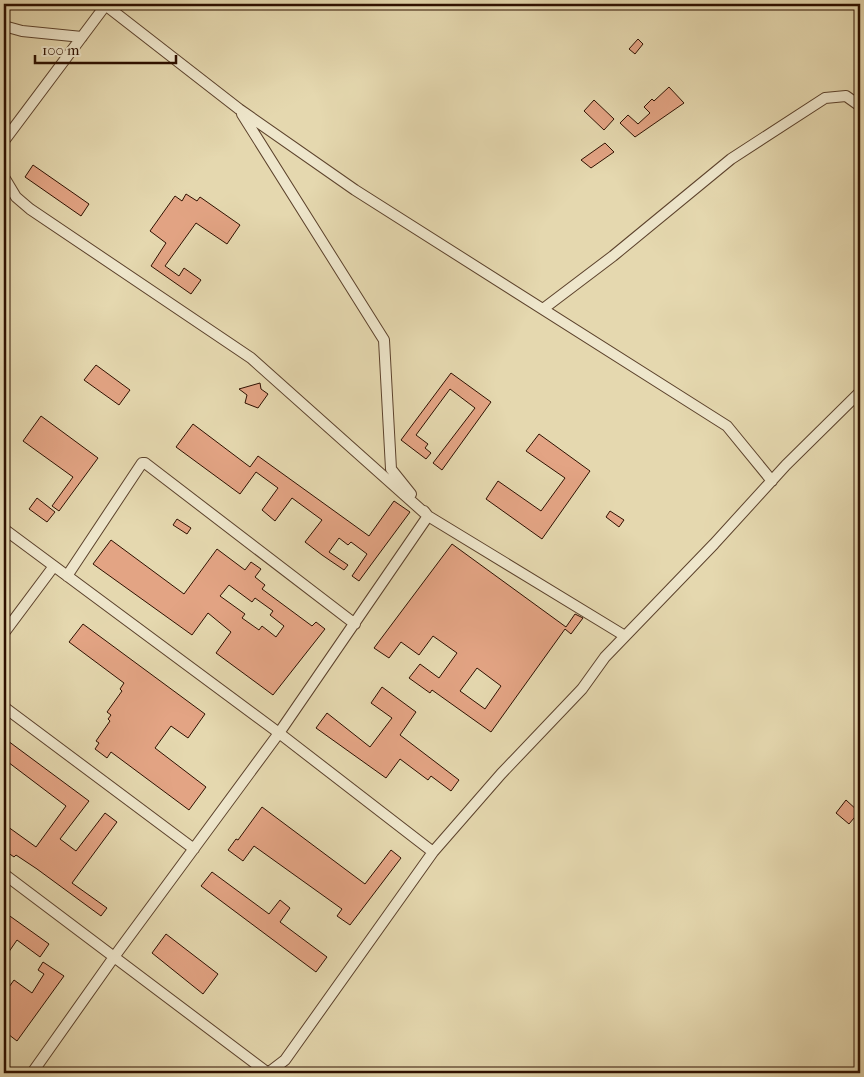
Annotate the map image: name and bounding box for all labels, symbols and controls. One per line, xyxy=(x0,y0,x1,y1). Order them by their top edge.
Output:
scale bar xyxy=(35,32,176,64)
text: 100 m xyxy=(42,41,80,59)

